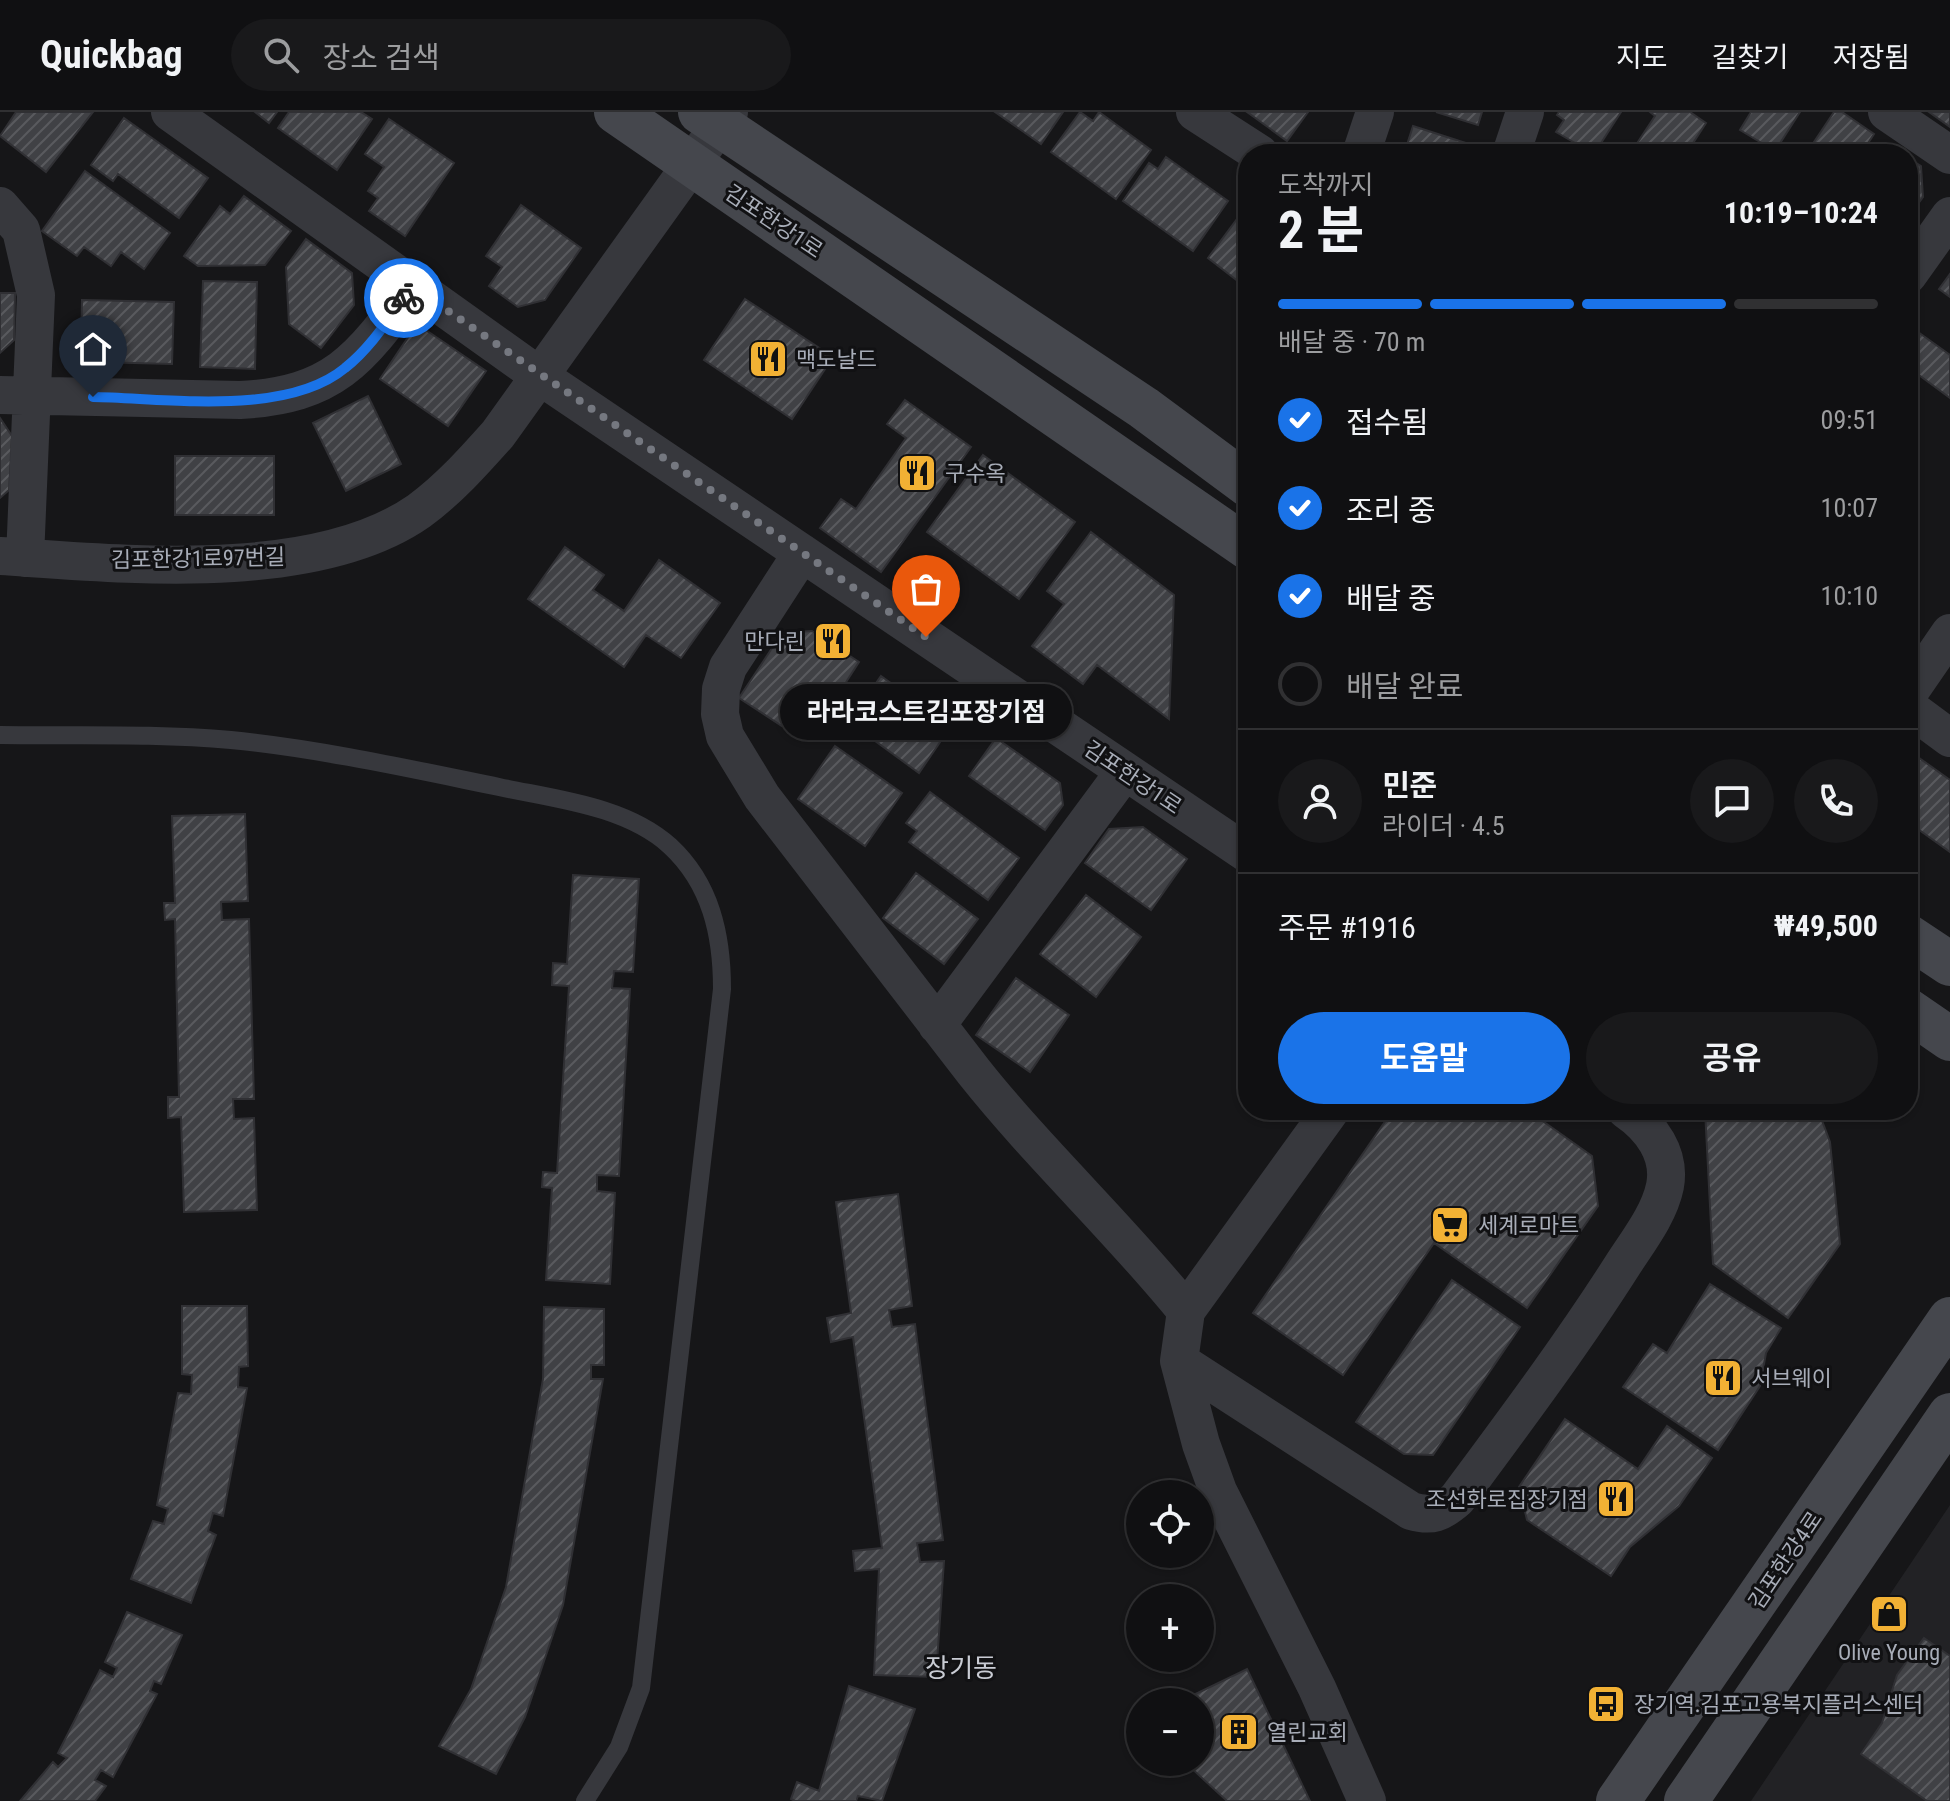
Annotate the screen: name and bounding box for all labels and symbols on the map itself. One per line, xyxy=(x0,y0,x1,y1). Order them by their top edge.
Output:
street label: 김포한강1로 xyxy=(720,180,827,263)
courier xyxy=(364,258,444,338)
pin xyxy=(59,315,127,397)
restaurant icon: 맥도날드 xyxy=(747,338,789,380)
place label: 맥도날드 xyxy=(796,347,877,372)
restaurant icon: 구수옥 xyxy=(896,452,938,494)
place label: 구수옥 xyxy=(945,461,1006,486)
street label: 김포한강1로97번길 xyxy=(111,544,285,573)
pin xyxy=(892,555,960,637)
restaurant icon: 만다린 xyxy=(812,620,854,662)
place label: 만다린 xyxy=(744,629,805,654)
callout: 라라코스트김포장기점 xyxy=(780,685,1072,741)
street label: 김포한강1로 xyxy=(1079,736,1186,819)
supermarket icon: 세계로마트 xyxy=(1429,1204,1471,1246)
place label: 세계로마트 xyxy=(1478,1213,1579,1238)
restaurant icon: 서브웨이 xyxy=(1702,1357,1744,1399)
place label: 서브웨이 xyxy=(1751,1366,1832,1391)
restaurant icon: 조선화로집장기점 xyxy=(1595,1478,1637,1520)
place label: 조선화로집장기점 xyxy=(1426,1487,1588,1512)
street label: 김포한강4로 xyxy=(1744,1507,1827,1614)
shop icon: Olive Young xyxy=(1868,1593,1910,1635)
place label: Olive Young xyxy=(1838,1640,1940,1665)
district label: 장기동 xyxy=(925,1653,997,1683)
bus stop icon: 장기역.김포고용복지플러스센터 xyxy=(1585,1683,1627,1725)
place label: 장기역.김포고용복지플러스센터 xyxy=(1634,1692,1923,1717)
building icon: 열린교회 xyxy=(1218,1711,1260,1753)
place label: 열린교회 xyxy=(1267,1720,1348,1745)

